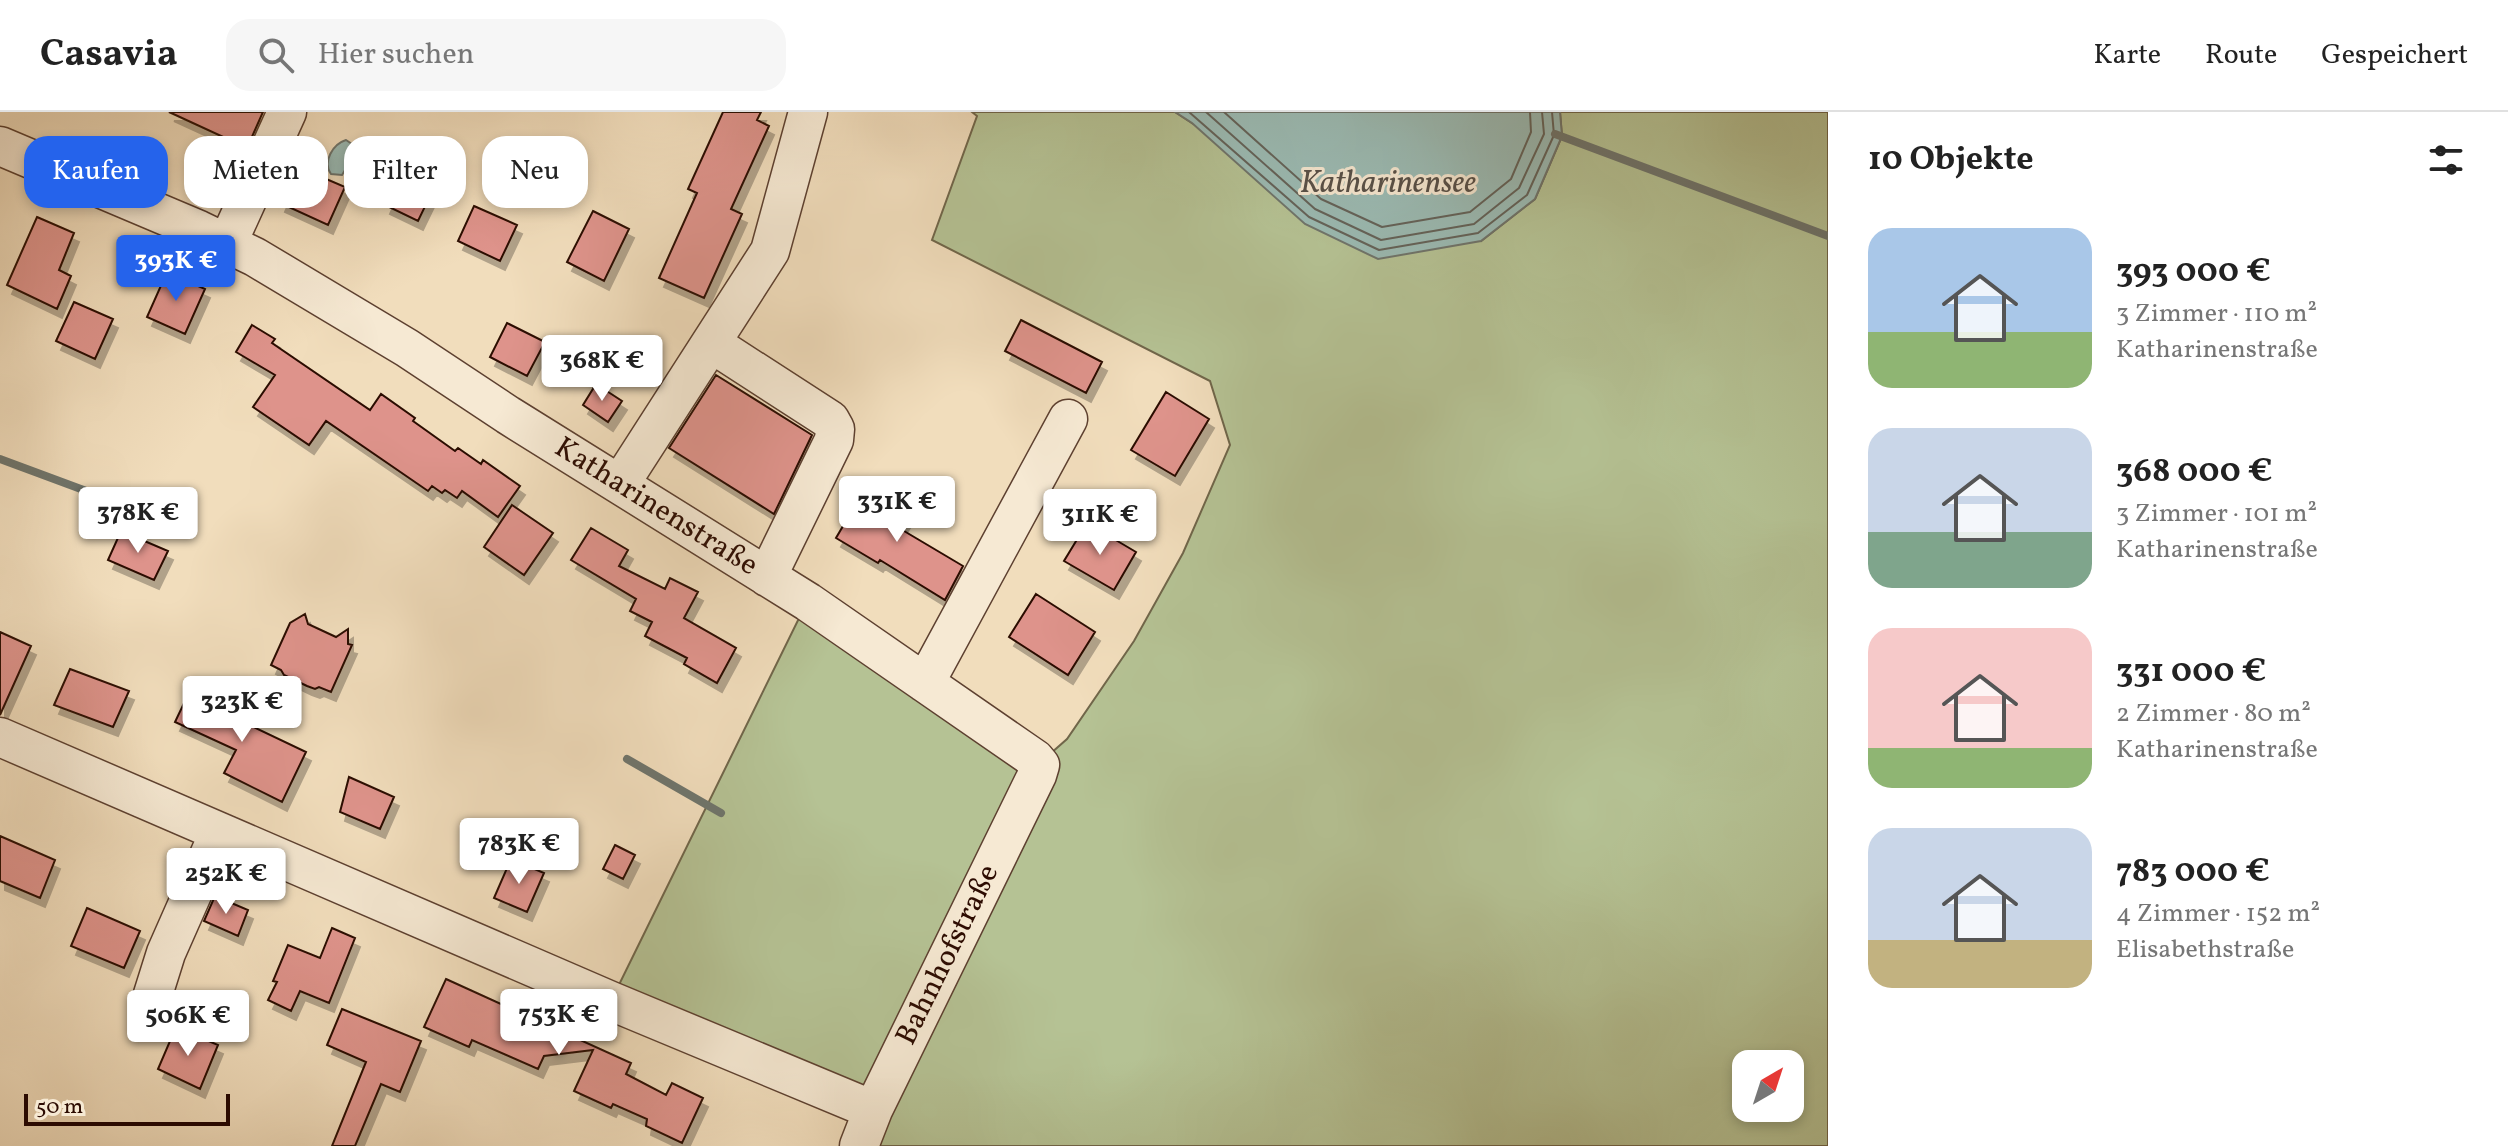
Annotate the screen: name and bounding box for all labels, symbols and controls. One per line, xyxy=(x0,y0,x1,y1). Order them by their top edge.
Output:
search box xyxy=(226,19,786,91)
text: Casavia xyxy=(40,29,178,82)
icon: search xyxy=(254,33,298,77)
text: Hier suchen xyxy=(318,34,475,76)
text: Karte xyxy=(2094,36,2161,75)
text: Route xyxy=(2205,36,2277,75)
text: Gespeichert xyxy=(2321,36,2468,75)
chip: Kaufen xyxy=(24,136,168,208)
chip: Mieten xyxy=(184,136,328,208)
chip: Filter xyxy=(344,136,466,208)
chip: Neu xyxy=(482,136,588,208)
text: 10 Objekte xyxy=(1868,137,2034,184)
icon: filters xyxy=(2424,138,2468,182)
water label: Katharinensee xyxy=(1300,162,1476,206)
pin: 393K € xyxy=(111,235,241,303)
text: 393K € xyxy=(134,243,218,279)
text: 393 000 € xyxy=(2116,249,2271,296)
icon: home xyxy=(1932,260,2028,356)
text: 3 Zimmer · 110 m² xyxy=(2116,296,2317,332)
text: Katharinenstraße xyxy=(2116,332,2318,368)
pin: 368K € xyxy=(537,335,667,403)
text: 368K € xyxy=(560,343,644,379)
street label: Katharinenstraße xyxy=(546,427,766,587)
text: 368 000 € xyxy=(2116,449,2273,496)
icon: home xyxy=(1932,460,2028,556)
pin: 331K € xyxy=(832,476,962,544)
text: 331K € xyxy=(857,484,937,520)
pin: 378K € xyxy=(73,487,203,555)
pin: 311K € xyxy=(1035,489,1165,557)
text: 378K € xyxy=(97,495,179,531)
text: 3 Zimmer · 101 m² xyxy=(2116,496,2317,532)
text: 311K € xyxy=(1061,497,1139,533)
text: Katharinenstraße xyxy=(2116,532,2318,568)
text: 331 000 € xyxy=(2116,649,2266,696)
icon: home xyxy=(1932,660,2028,756)
pin: 323K € xyxy=(177,676,307,744)
text: 323K € xyxy=(201,684,283,720)
text: 2 Zimmer · 80 m² xyxy=(2116,696,2311,732)
text: Katharinenstraße xyxy=(2116,732,2318,768)
pin: 783K € xyxy=(454,818,584,886)
text: 783K € xyxy=(478,826,560,862)
pin: 252K € xyxy=(161,848,291,916)
text: 783 000 € xyxy=(2116,849,2270,896)
text: 252K € xyxy=(185,856,267,892)
street label: Bahnhofstraße xyxy=(886,857,1010,1053)
icon: home xyxy=(1932,860,2028,956)
text: 4 Zimmer · 152 m² xyxy=(2116,896,2320,932)
text: Elisabethstraße xyxy=(2116,932,2294,968)
pin: 753K € xyxy=(494,989,624,1057)
pin: 506K € xyxy=(123,990,253,1058)
text: 753K € xyxy=(518,997,600,1033)
text: 506K € xyxy=(145,998,231,1034)
north arrow xyxy=(1732,1050,1804,1122)
map controls xyxy=(1732,1050,1804,1122)
scale bar xyxy=(24,1090,230,1126)
text: 50 m xyxy=(36,1092,83,1123)

